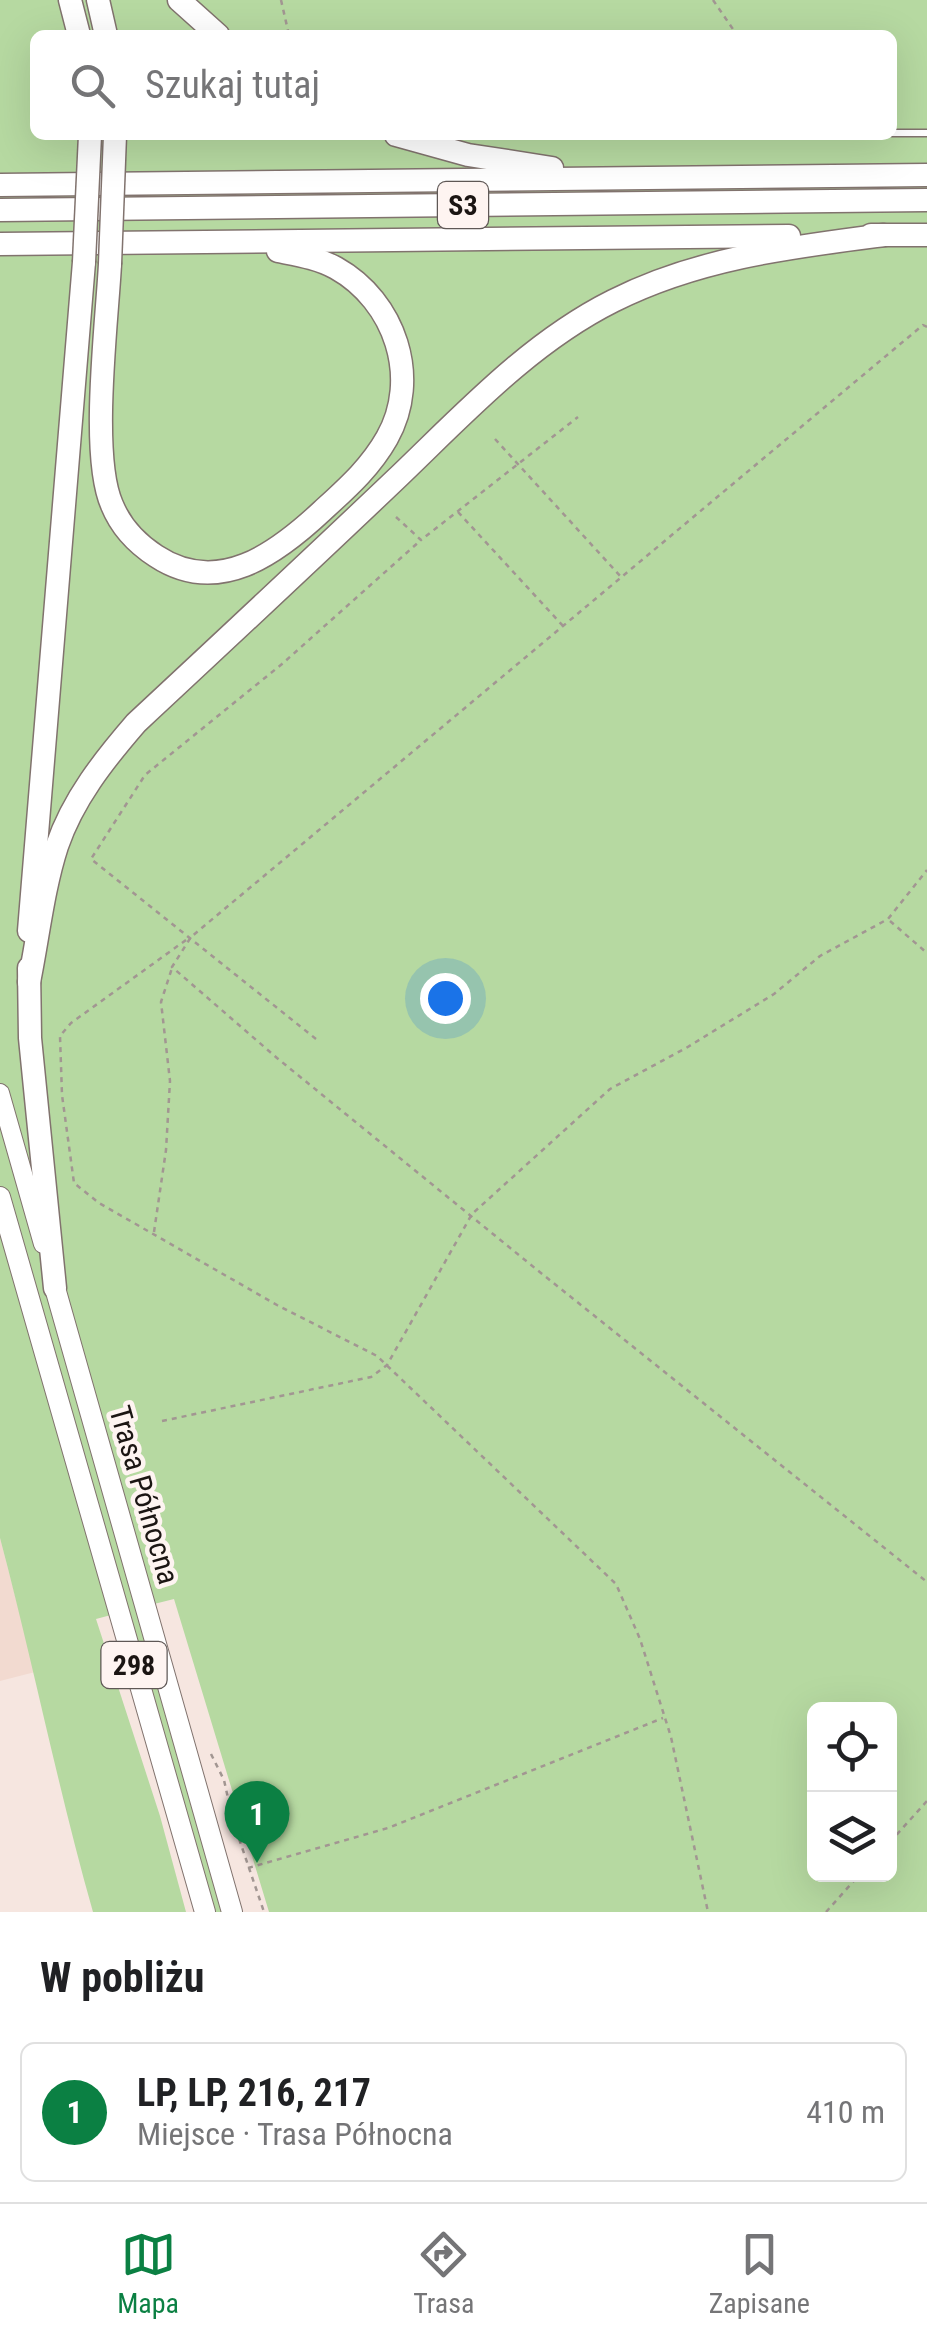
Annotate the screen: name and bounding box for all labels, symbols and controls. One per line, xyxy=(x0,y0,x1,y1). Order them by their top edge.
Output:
search box xyxy=(30,30,897,140)
icon: search xyxy=(65,58,120,113)
text: Szukaj tutaj xyxy=(145,63,320,107)
road number: S3 xyxy=(438,182,488,228)
your location xyxy=(420,973,471,1024)
street label: Trasa Północna xyxy=(102,1402,187,1588)
road number: 298 xyxy=(102,1642,166,1688)
map controls xyxy=(807,1702,897,1882)
button: locate xyxy=(807,1702,897,1792)
pin: 1 xyxy=(224,1780,290,1863)
button: layers xyxy=(807,1792,897,1882)
text: W pobliżu xyxy=(40,1953,204,2002)
text: LP, LP, 216, 217 xyxy=(137,2071,371,2115)
text: 1 xyxy=(66,2093,83,2131)
text: 410 m xyxy=(806,2093,885,2131)
text: Miejsce · Trasa Północna xyxy=(137,2115,453,2153)
tab: Mapa xyxy=(117,2227,179,2320)
tab: Trasa xyxy=(413,2227,474,2320)
tab: Zapisane xyxy=(709,2227,810,2320)

